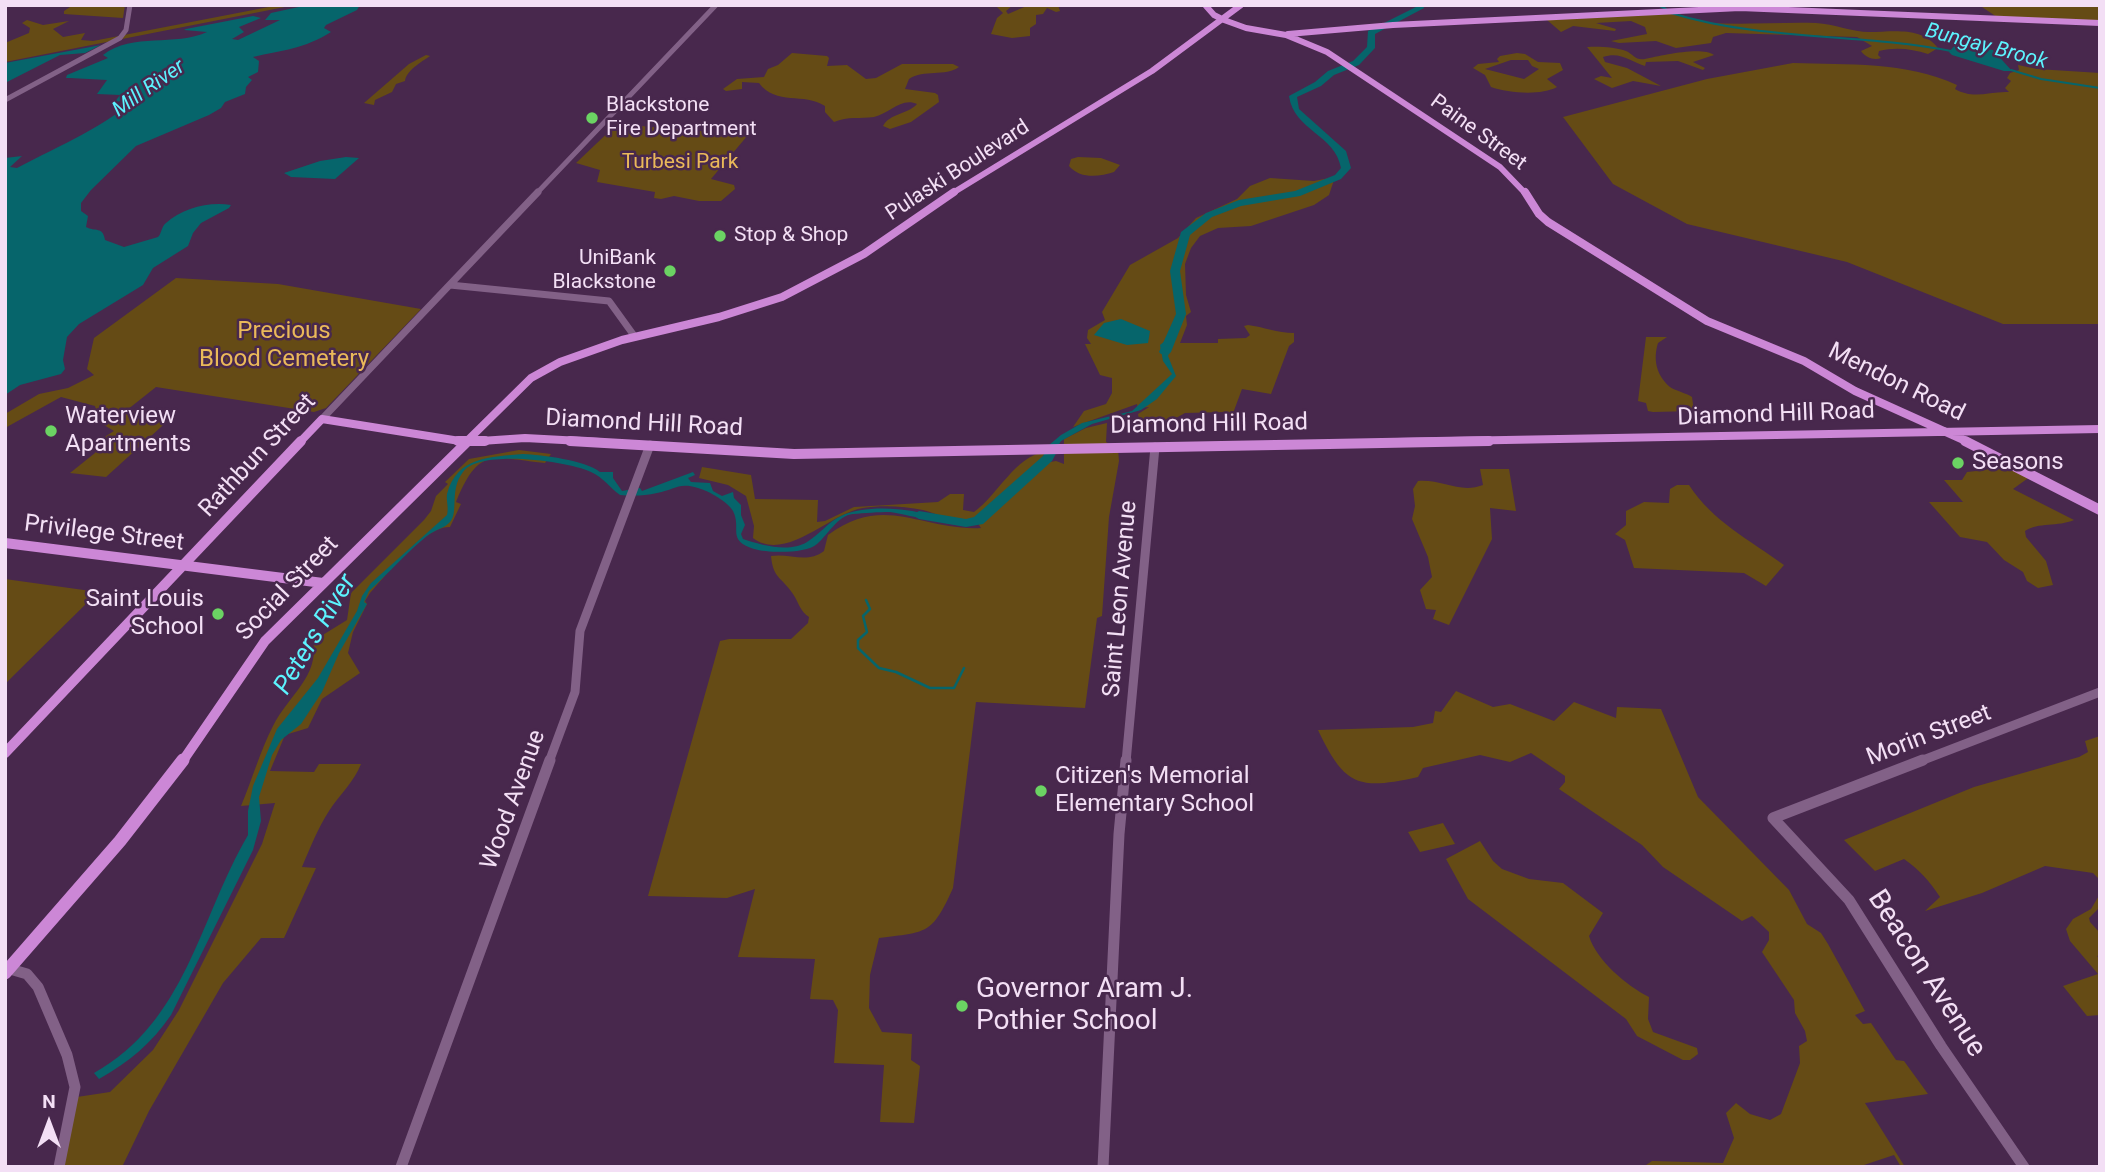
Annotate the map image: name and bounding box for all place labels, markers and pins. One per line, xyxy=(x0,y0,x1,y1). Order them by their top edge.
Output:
place label: Blackstone Fire Department xyxy=(606,93,757,143)
marker: Blackstone Fire Department xyxy=(584,110,600,126)
place label: Stop & Shop xyxy=(734,223,848,249)
marker: Stop & Shop xyxy=(712,228,728,244)
place label: UniBank Blackstone xyxy=(553,246,656,296)
marker: UniBank Blackstone xyxy=(662,263,678,279)
place label: Waterview Apartments xyxy=(65,403,191,459)
marker: Waterview Apartments xyxy=(43,423,59,439)
place label: Seasons xyxy=(1972,449,2064,477)
marker: Seasons xyxy=(1950,455,1966,471)
place label: Saint Louis School xyxy=(86,586,204,642)
marker: Saint Louis School xyxy=(210,606,226,622)
place label: Citizen's Memorial Elementary School xyxy=(1055,763,1254,819)
marker: Citizen's Memorial Elementary School xyxy=(1033,783,1049,799)
place label: Governor Aram J. Pothier School xyxy=(976,973,1193,1039)
marker: Governor Aram J. Pothier School xyxy=(954,998,970,1014)

